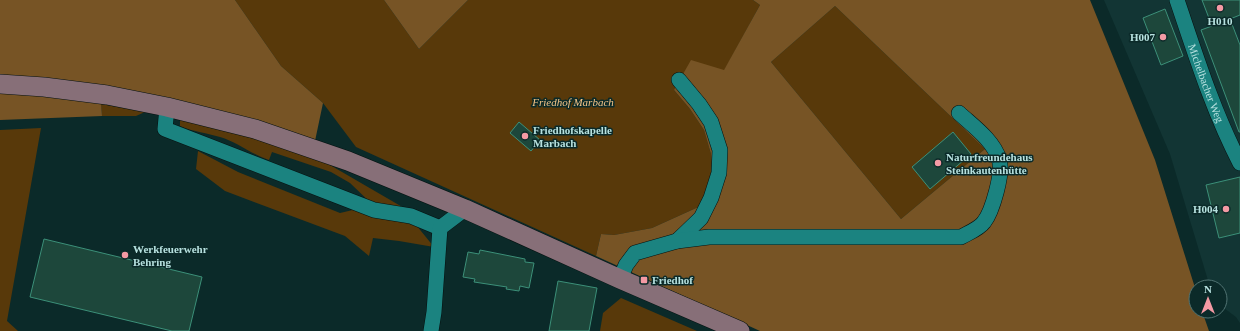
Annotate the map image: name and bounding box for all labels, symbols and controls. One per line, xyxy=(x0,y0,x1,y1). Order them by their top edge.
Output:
marker: H010 xyxy=(1215,3,1225,13)
place label: H010 xyxy=(1207,15,1233,27)
place label: H007 xyxy=(1130,31,1155,43)
marker: H007 xyxy=(1158,32,1168,42)
street label: Michelbacher Weg xyxy=(1186,42,1226,125)
park label: Friedhof Marbach xyxy=(531,96,614,108)
place label: Friedhofskapelle Marbach xyxy=(533,124,612,149)
marker: Friedhofskapelle Marbach xyxy=(520,131,530,141)
place label: Naturfreundehaus Steinkautenhütte xyxy=(946,151,1033,176)
marker: Naturfreundehaus Steinkautenhütte xyxy=(933,158,943,168)
place label: H004 xyxy=(1193,203,1218,215)
marker: H004 xyxy=(1221,204,1231,214)
place label: Werkfeuerwehr Behring xyxy=(133,243,208,268)
marker: Werkfeuerwehr Behring xyxy=(120,250,130,260)
place label: Friedhof xyxy=(652,274,693,286)
marker: Friedhof xyxy=(639,275,649,285)
north arrow xyxy=(1188,279,1228,319)
text: N xyxy=(1204,283,1212,295)

